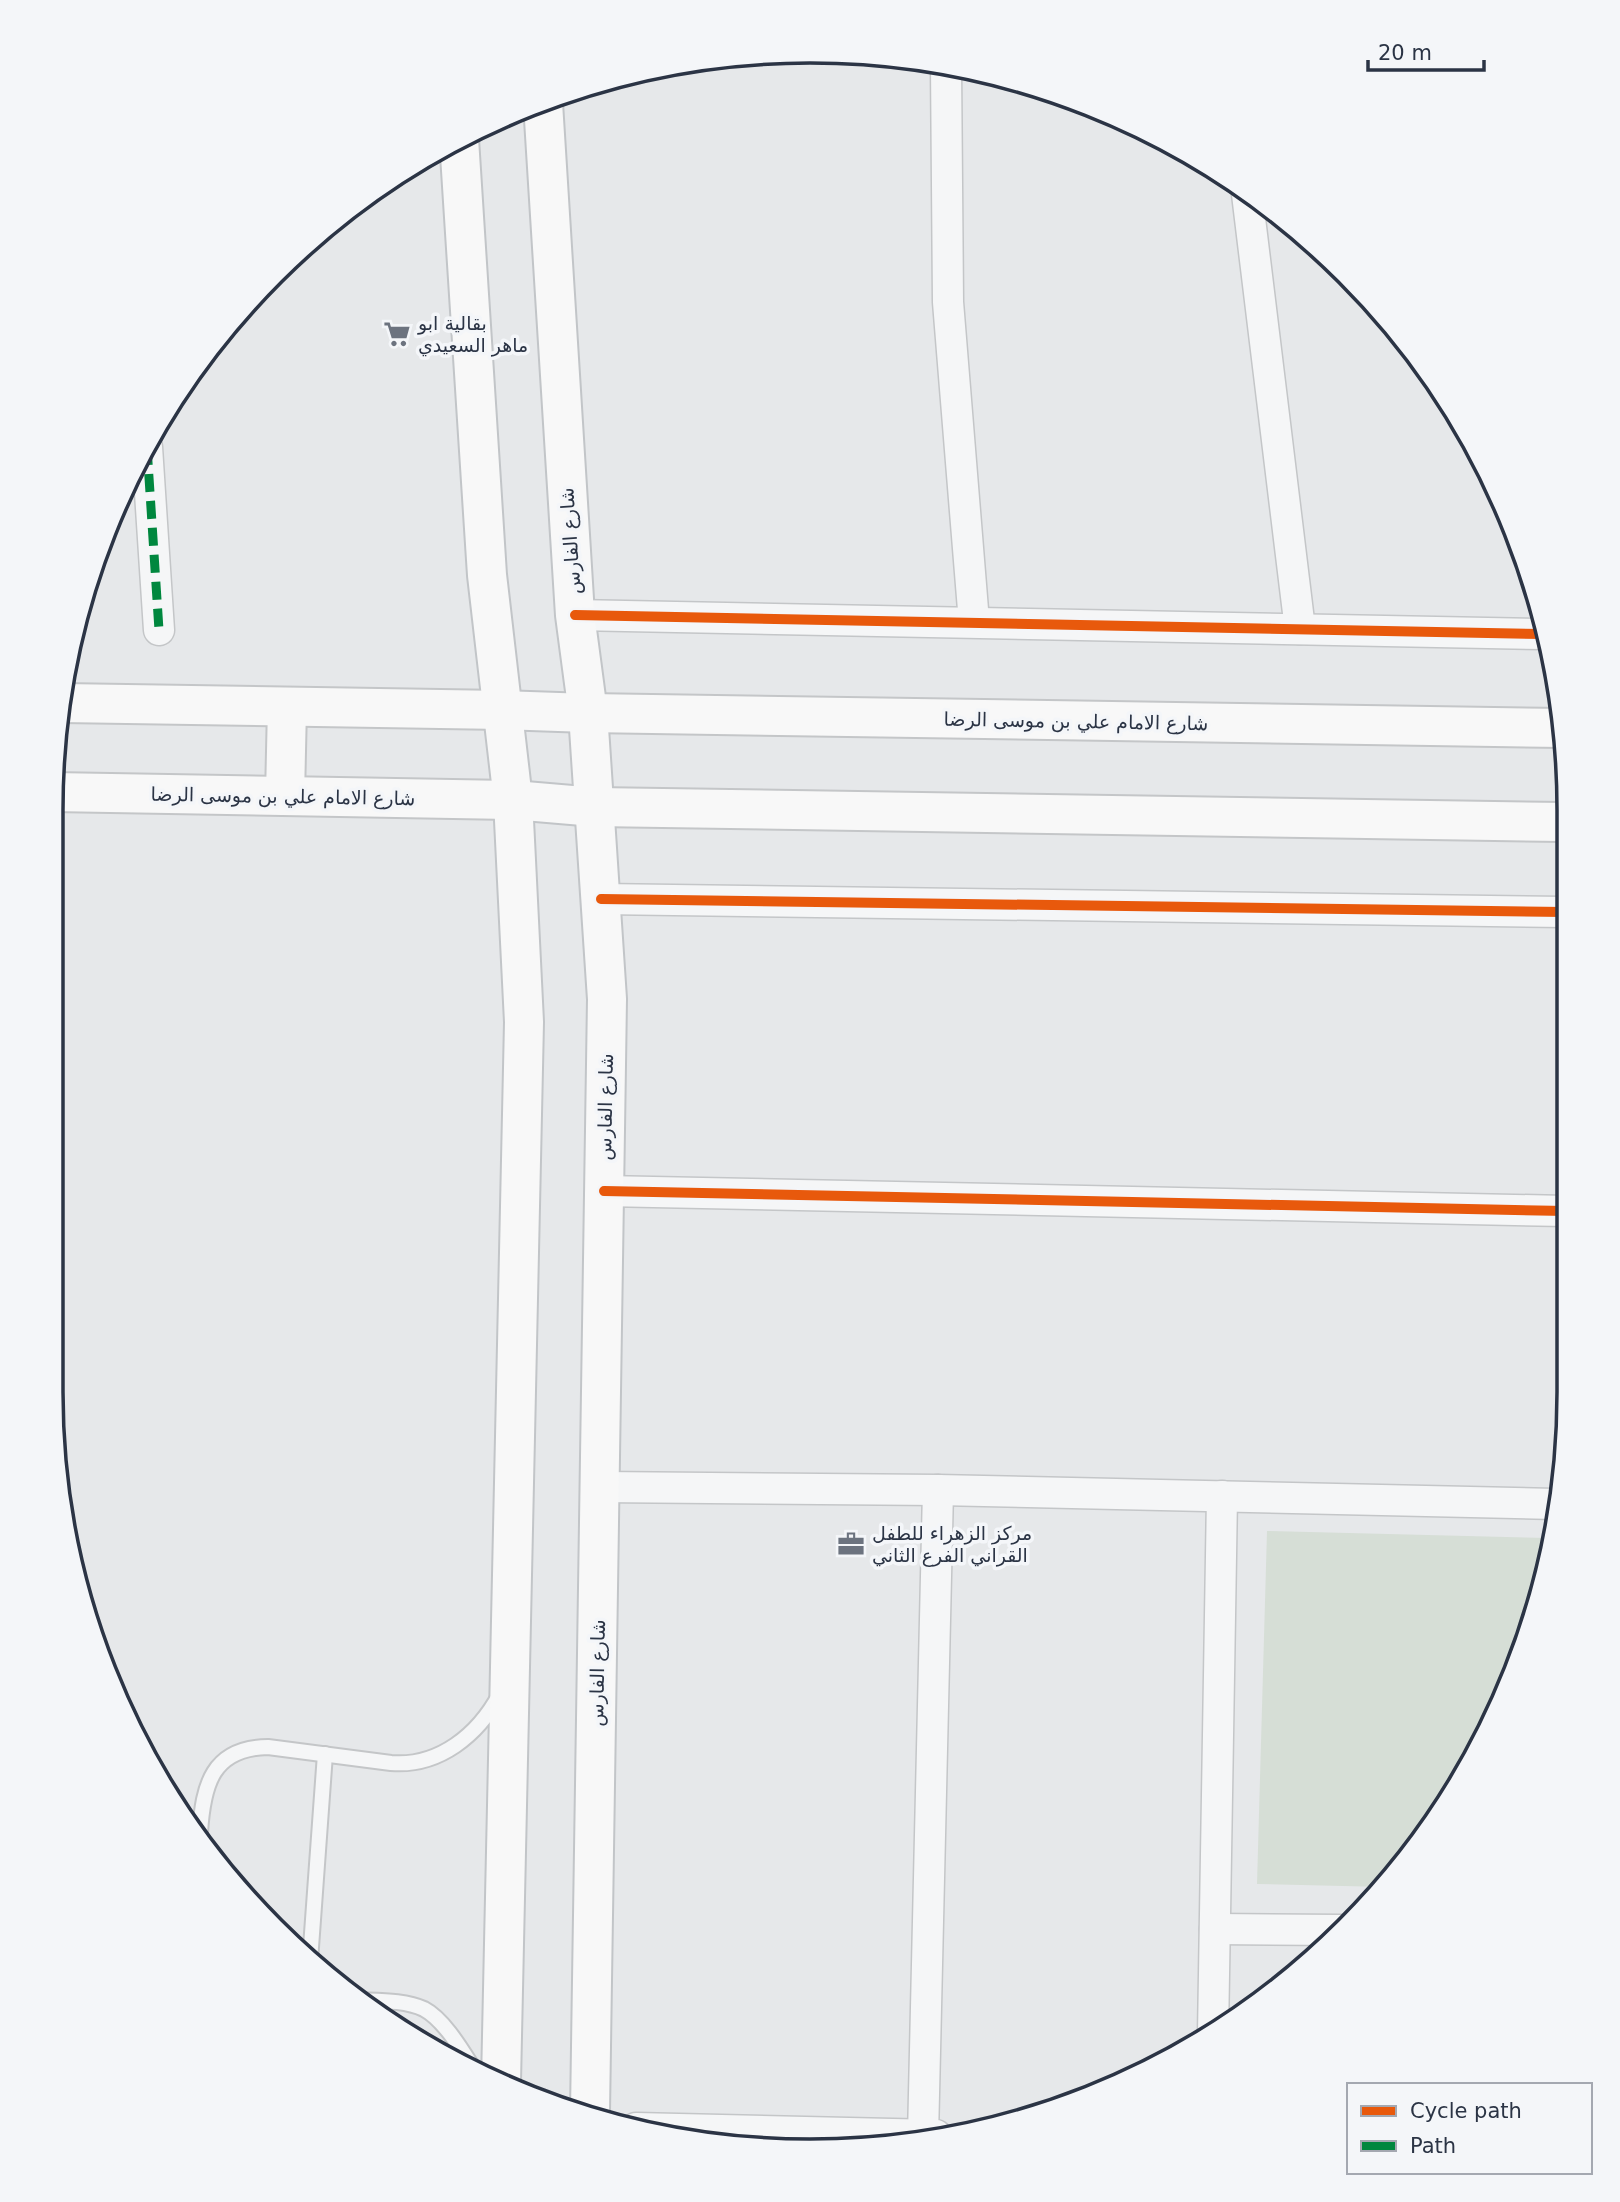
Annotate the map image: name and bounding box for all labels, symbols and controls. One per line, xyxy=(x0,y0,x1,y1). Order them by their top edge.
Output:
scale bar xyxy=(1368,28,1484,72)
text: 20 m xyxy=(1378,41,1432,65)
place label: بقالية ابو ماهر السعيدي xyxy=(417,312,528,357)
supermarket icon: بقالية ابو ماهر السعيدي xyxy=(382,319,412,349)
street label: شارع الفارس xyxy=(555,487,586,595)
street label: شارع الامام علي بن موسى الرضا xyxy=(943,708,1209,735)
street label: شارع الامام علي بن موسى الرضا xyxy=(150,783,416,810)
street label: شارع الفارس xyxy=(593,1053,618,1161)
place label: مركز الزهراء للطفل القراني الفرع الثاني xyxy=(872,1522,1032,1567)
office icon: مركز الزهراء للطفل القراني الفرع الثاني xyxy=(836,1529,866,1559)
street label: شارع الفارس xyxy=(585,1619,610,1727)
legend xyxy=(1347,2083,1592,2174)
text: Cycle path xyxy=(1410,2099,1522,2123)
text: Path xyxy=(1410,2134,1456,2158)

